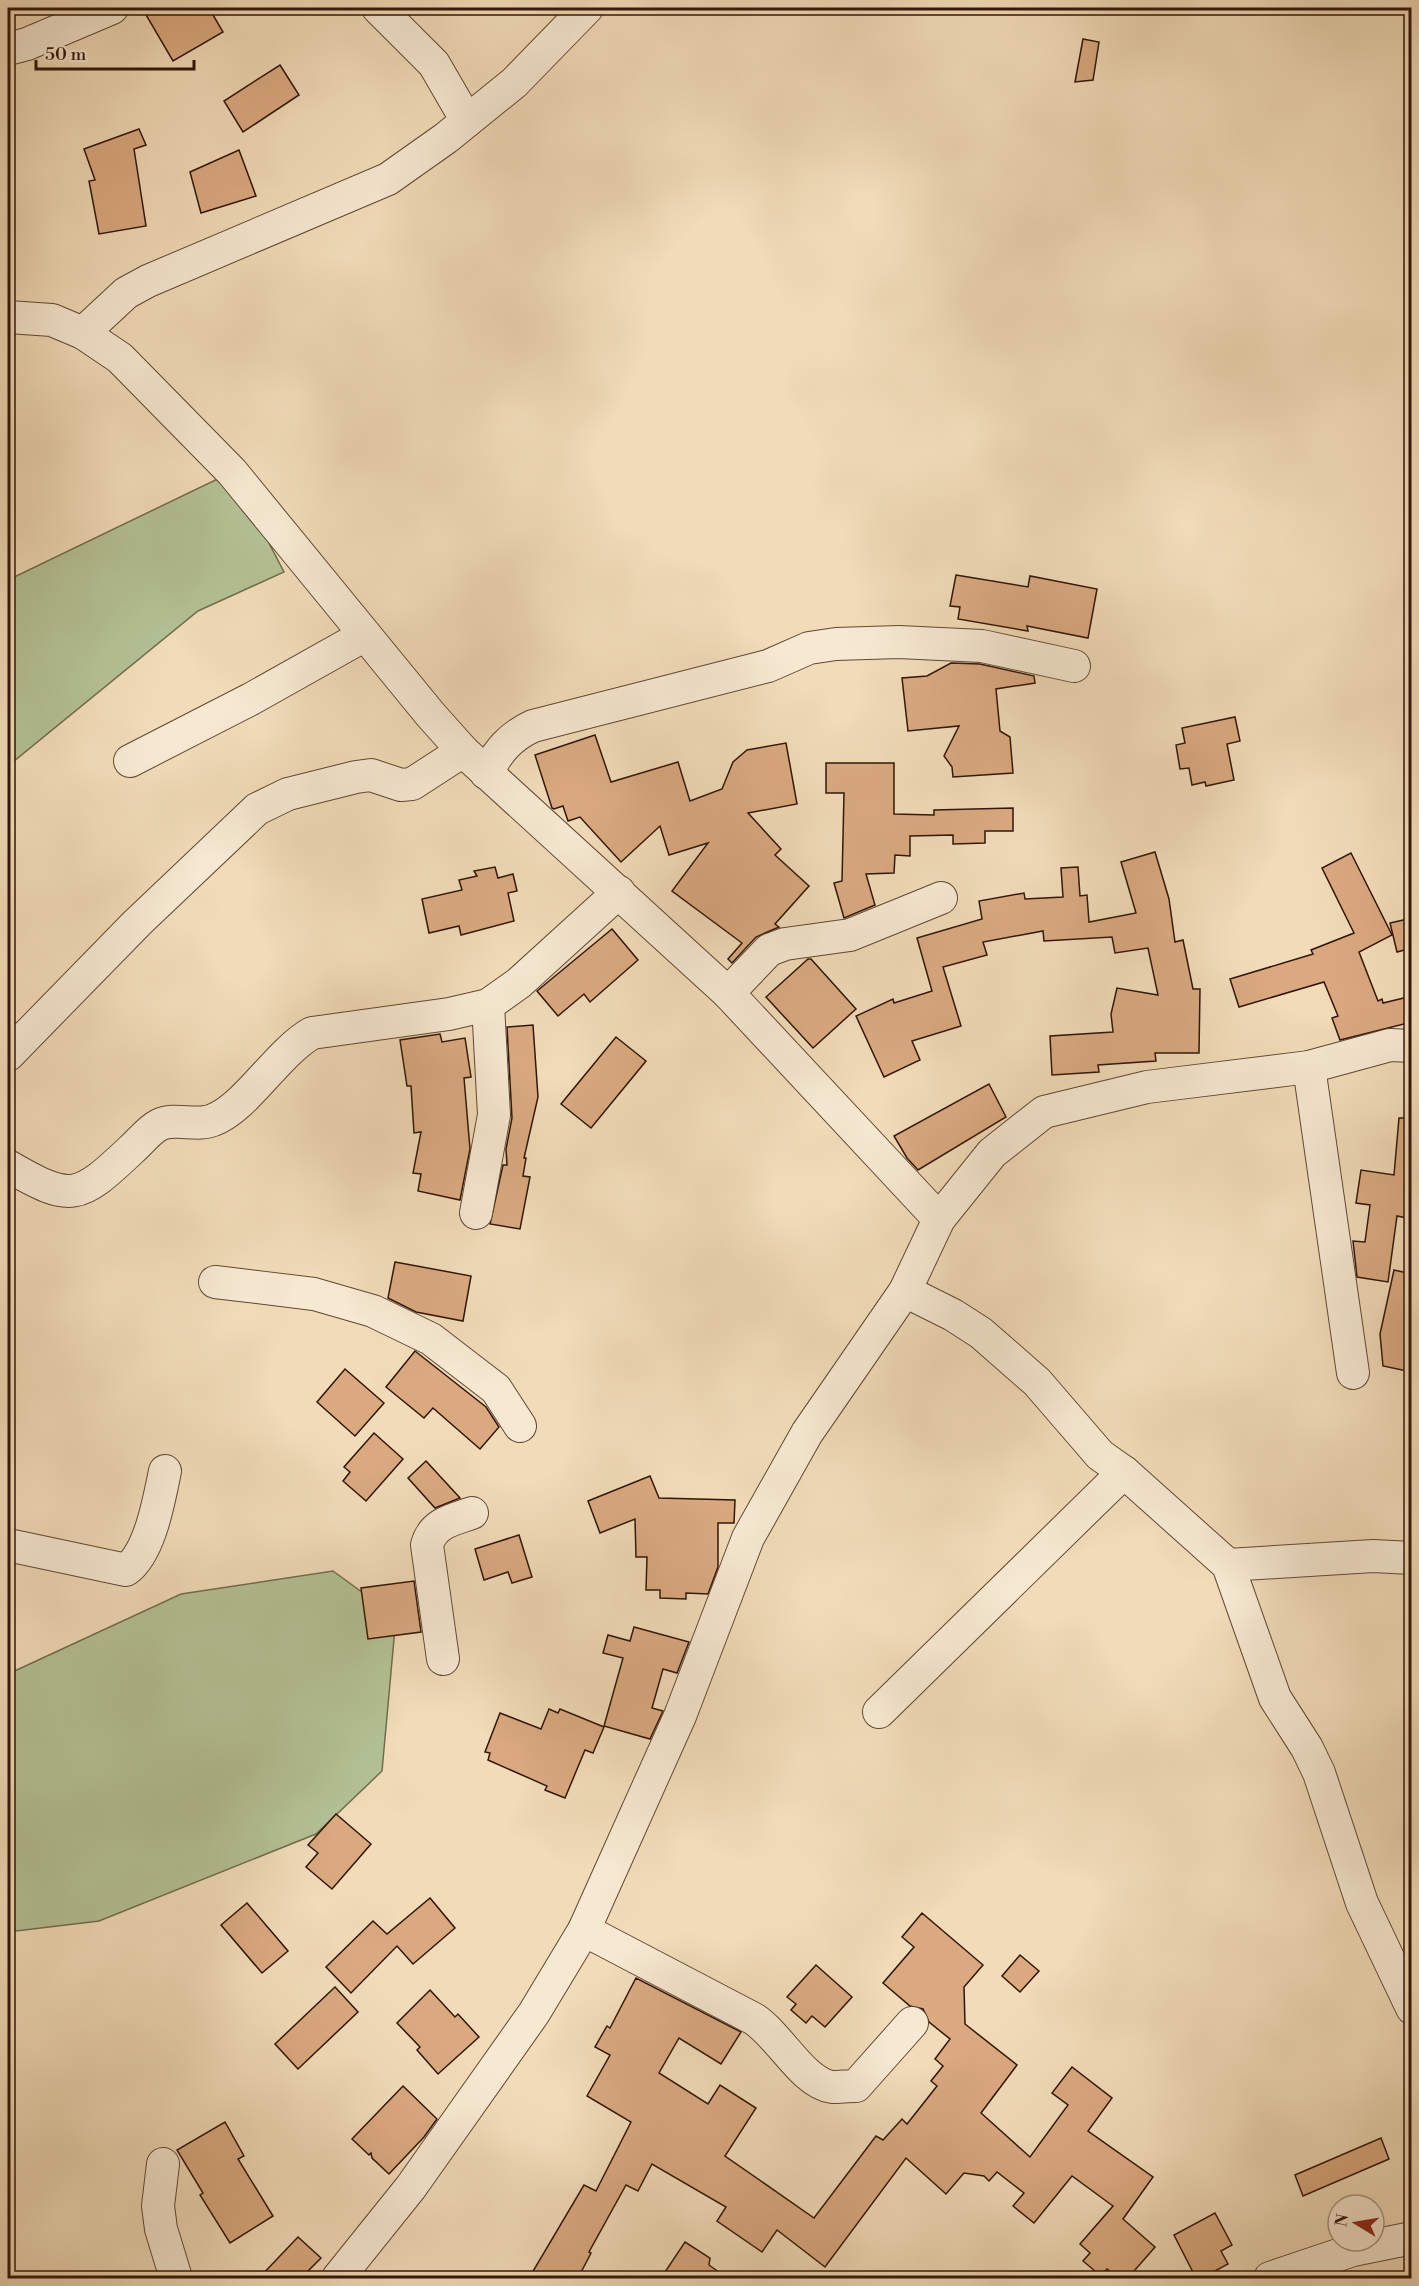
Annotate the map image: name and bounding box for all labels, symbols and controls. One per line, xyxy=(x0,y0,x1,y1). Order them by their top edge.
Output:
scale bar xyxy=(36,33,194,71)
text: 50 m xyxy=(45,43,87,66)
north arrow xyxy=(1326,2193,1386,2253)
text: N xyxy=(1331,2212,1353,2228)

